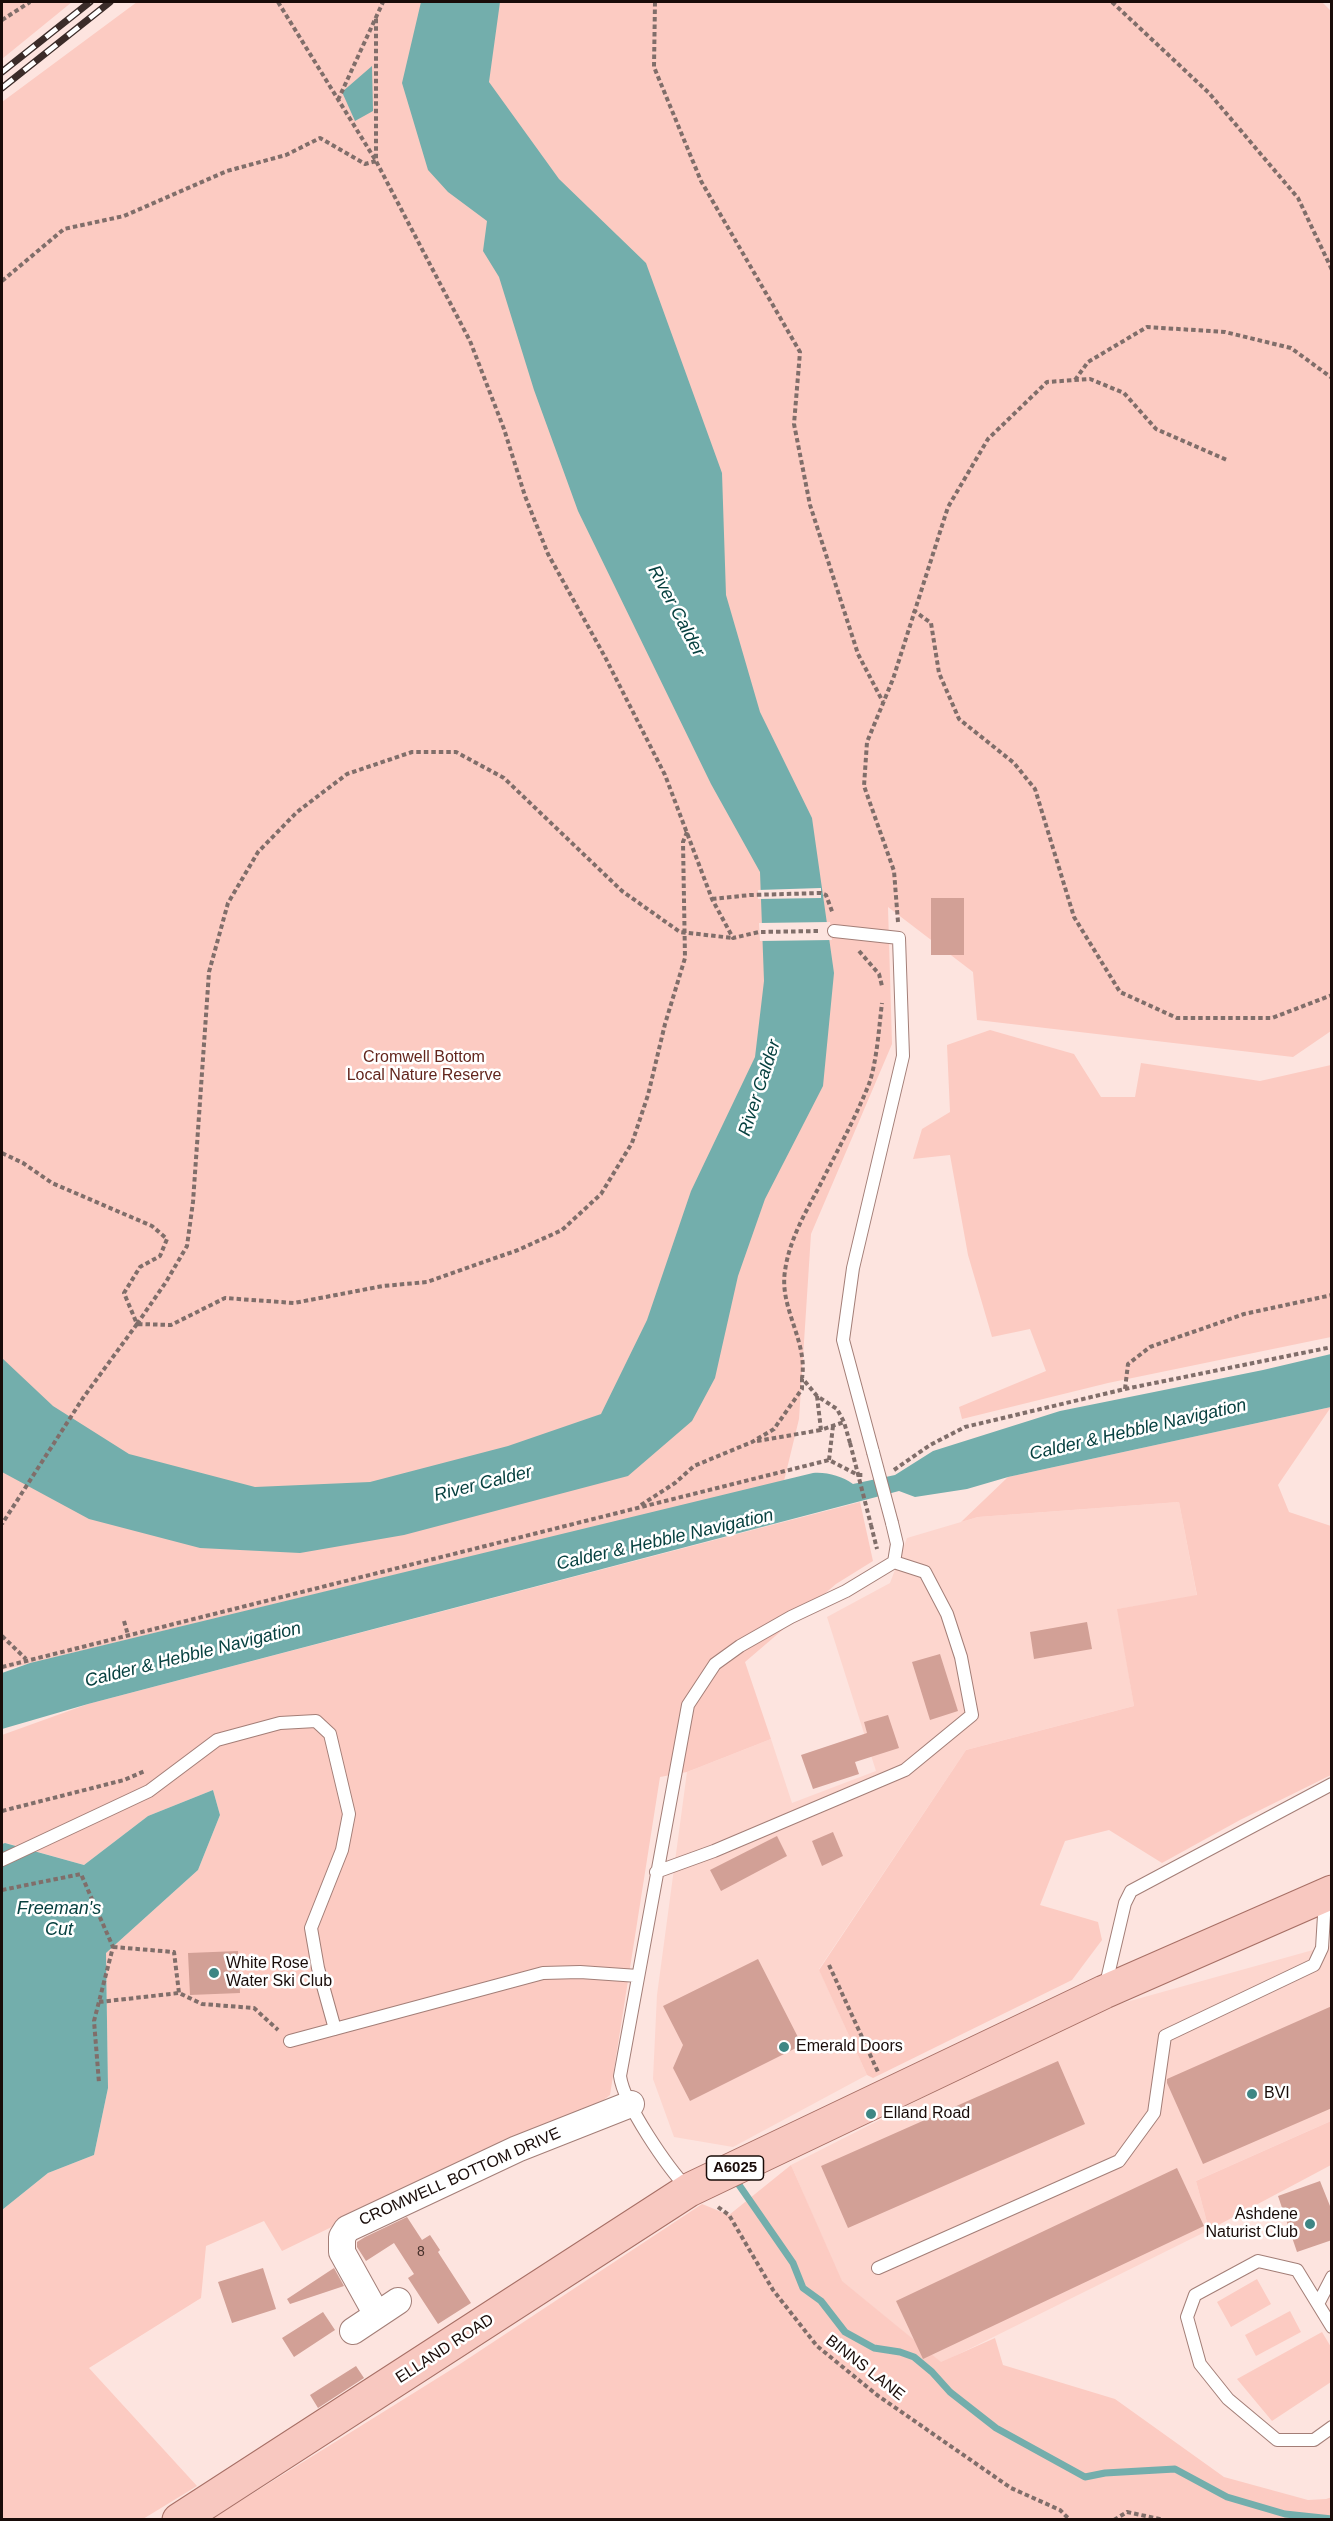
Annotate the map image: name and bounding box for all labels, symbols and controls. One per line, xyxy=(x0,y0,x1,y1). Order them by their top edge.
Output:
water label: River Calder xyxy=(643,562,709,660)
water label: River Calder xyxy=(734,1037,786,1139)
park label: Cromwell Bottom Local Nature Reserve xyxy=(347,1048,501,1086)
water label: Calder & Hebble Navigation xyxy=(1027,1394,1249,1466)
water label: River Calder xyxy=(432,1461,534,1507)
water label: Calder & Hebble Navigation xyxy=(554,1504,776,1576)
water label: Calder & Hebble Navigation xyxy=(83,1618,303,1692)
water label: Freeman's Cut xyxy=(17,1898,101,1940)
place label: White Rose Water Ski Club xyxy=(226,1954,332,1992)
marker: White Rose Water Ski Club xyxy=(207,1966,221,1980)
place label: Emerald Doors xyxy=(796,2037,903,2057)
marker: Emerald Doors xyxy=(777,2040,791,2054)
place label: BVI xyxy=(1264,2084,1290,2104)
marker: BVI xyxy=(1245,2087,1259,2101)
place label: Elland Road xyxy=(883,2104,970,2124)
marker: Elland Road xyxy=(864,2107,878,2121)
street label: CROMWELL BOTTOM DRIVE xyxy=(356,2124,564,2230)
road number: A6025 xyxy=(706,2156,764,2180)
place label: Ashdene Naturist Club xyxy=(1206,2205,1298,2243)
marker: Ashdene Naturist Club xyxy=(1303,2217,1317,2231)
house number: 8 xyxy=(417,2244,425,2260)
street label: ELLAND ROAD xyxy=(392,2310,498,2388)
street label: BINNS LANE xyxy=(822,2331,908,2405)

